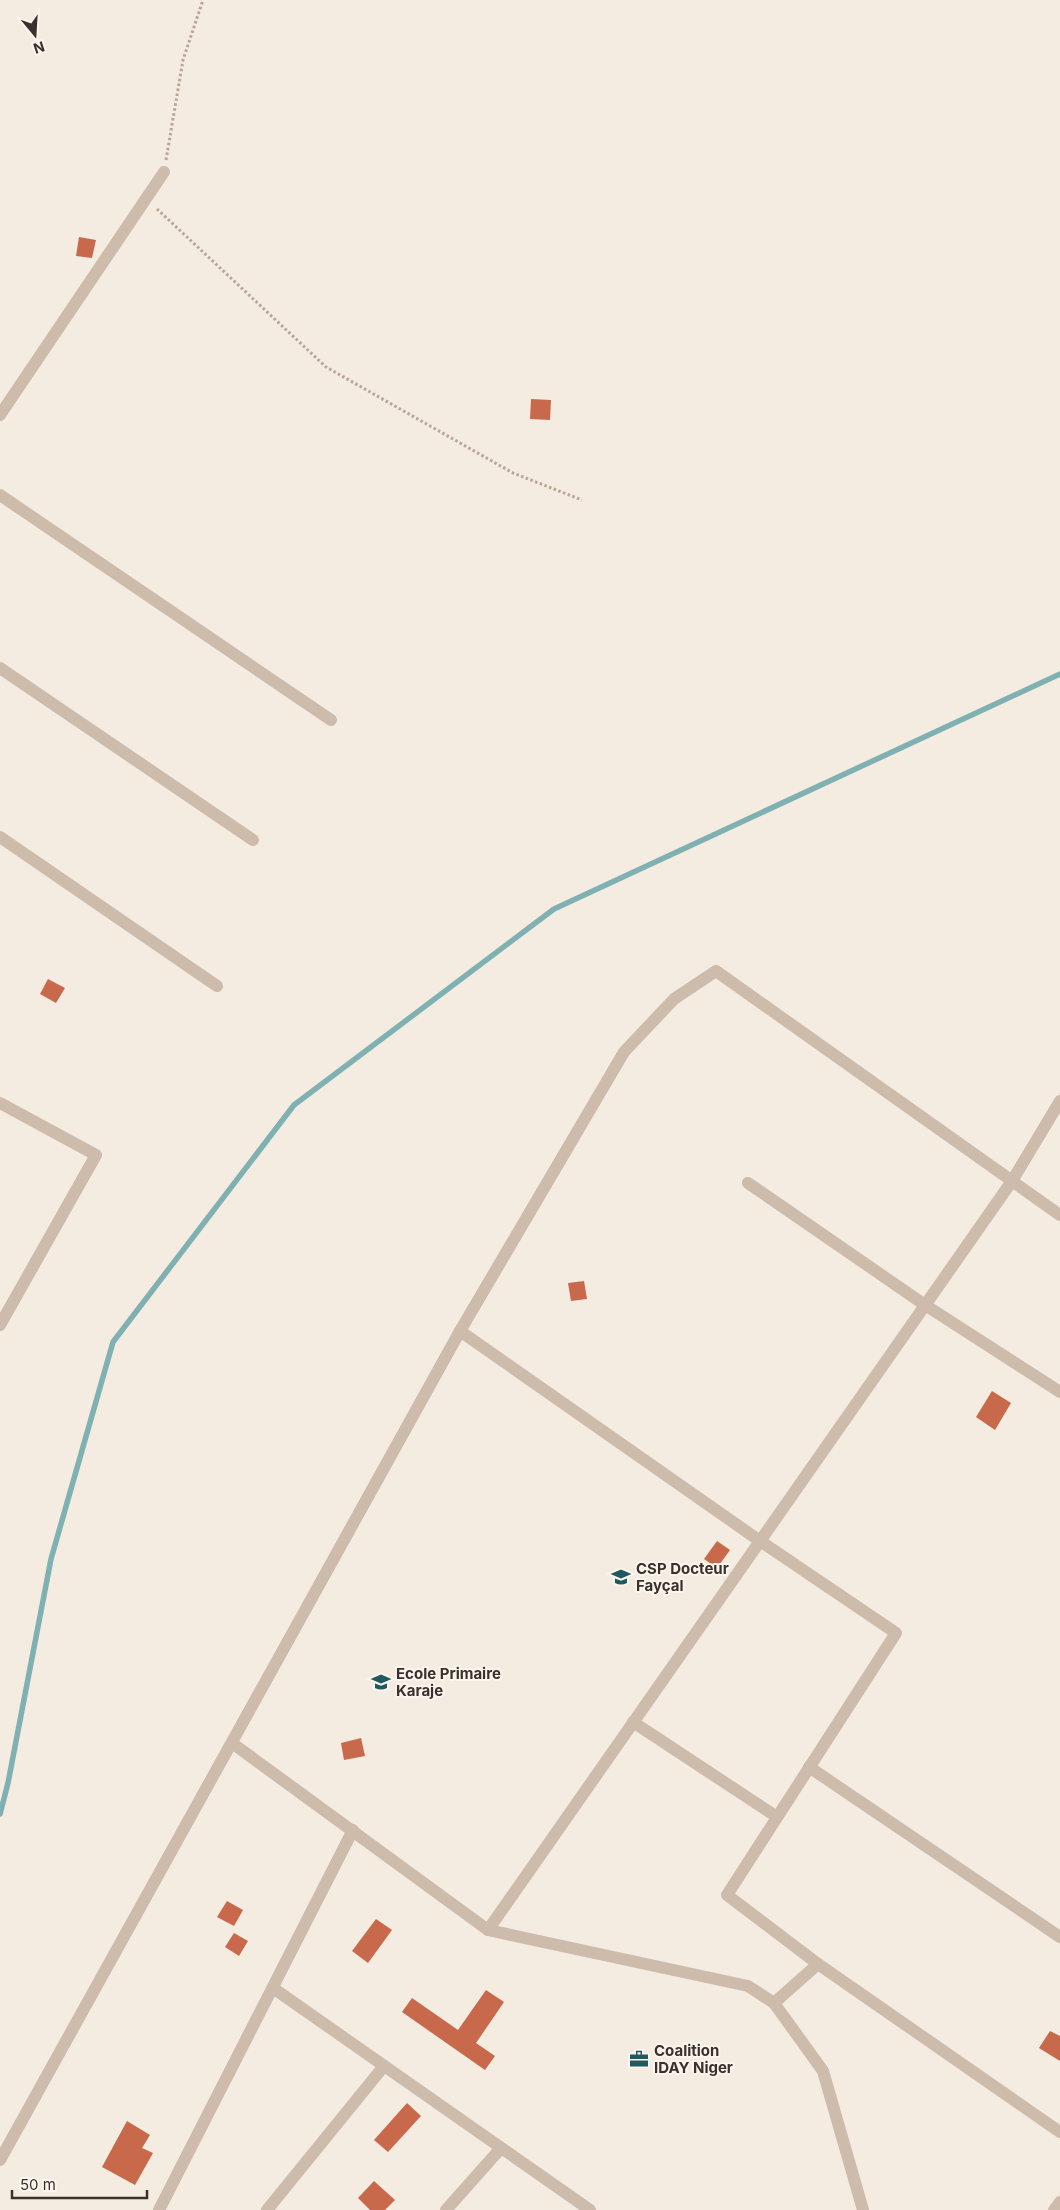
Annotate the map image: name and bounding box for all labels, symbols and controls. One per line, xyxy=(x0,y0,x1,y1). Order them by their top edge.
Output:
north arrow xyxy=(10,10,60,60)
text: N xyxy=(31,38,47,58)
place label: CSP Docteur Fayçal xyxy=(636,1559,729,1595)
school or university icon: CSP Docteur Fayçal xyxy=(610,1566,632,1588)
place label: Ecole Primaire Karaje xyxy=(396,1664,501,1700)
school or university icon: Ecole Primaire Karaje xyxy=(370,1671,392,1693)
place label: Coalition IDAY Niger xyxy=(654,2041,733,2077)
office icon: Coalition IDAY Niger xyxy=(628,2048,650,2070)
scale bar xyxy=(12,2168,148,2200)
text: 50 m xyxy=(20,2175,56,2194)

